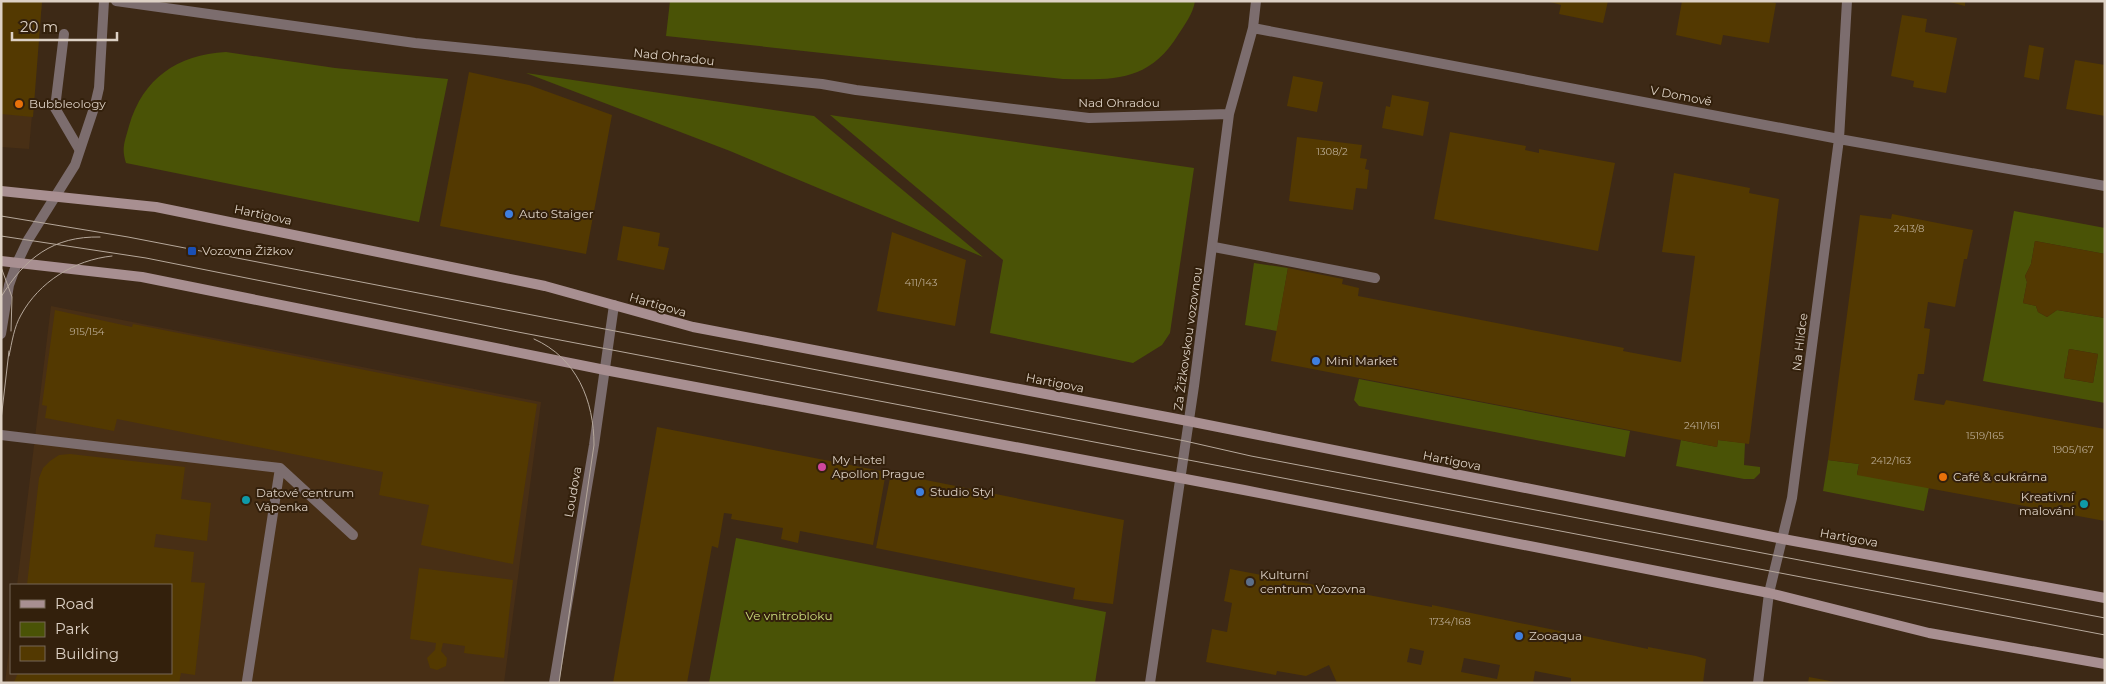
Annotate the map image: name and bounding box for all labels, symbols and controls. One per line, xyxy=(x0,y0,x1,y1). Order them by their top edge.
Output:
scale bar xyxy=(12,10,118,42)
text: 20 m xyxy=(20,17,58,36)
street label: Nad Ohradou xyxy=(633,45,715,68)
street label: V Domově xyxy=(1649,82,1713,109)
street label: Nad Ohradou xyxy=(1078,95,1160,110)
place label: Bubbleology xyxy=(29,96,106,111)
marker: Bubbleology xyxy=(13,98,25,110)
house number: 1308/2 xyxy=(1316,145,1348,158)
street label: Hartigova xyxy=(233,201,293,228)
place label: Auto Staiger xyxy=(519,206,594,221)
marker: Auto Staiger xyxy=(503,208,515,220)
house number: 2413/8 xyxy=(1894,222,1924,235)
place label: Vozovna Žižkov xyxy=(202,243,294,258)
marker: Vozovna Žižkov xyxy=(186,245,198,257)
street label: Za Žižkovskou vozovnou xyxy=(1170,266,1205,412)
house number: 411/143 xyxy=(905,276,938,289)
street label: Hartigova xyxy=(628,289,688,320)
street label: Na Hlídce xyxy=(1789,312,1810,372)
house number: 915/154 xyxy=(70,325,105,338)
place label: Mini Market xyxy=(1326,353,1398,368)
marker: Mini Market xyxy=(1310,355,1322,367)
street label: Hartigova xyxy=(1025,370,1085,395)
house number: 2411/161 xyxy=(1684,419,1720,432)
house number: 1519/165 xyxy=(1966,429,2004,442)
house number: 1905/167 xyxy=(2052,443,2094,456)
street label: Hartigova xyxy=(1422,448,1482,473)
place label: My Hotel Apollon Prague xyxy=(832,452,925,481)
house number: 2412/163 xyxy=(1871,454,1911,467)
marker: My Hotel Apollon Prague xyxy=(816,461,828,473)
street label: Loudova xyxy=(561,465,584,519)
place label: Café & cukrárna xyxy=(1953,469,2047,484)
marker: Café & cukrárna xyxy=(1937,471,1949,483)
place label: Studio Styl xyxy=(930,484,994,499)
place label: Datové centrum Vápenka xyxy=(256,485,354,514)
marker: Studio Styl xyxy=(914,486,926,498)
place label: Kreativní malování xyxy=(2019,489,2075,518)
marker: Datové centrum Vápenka xyxy=(240,494,252,506)
marker: Kreativní malování xyxy=(2078,498,2090,510)
street label: Hartigova xyxy=(1819,525,1879,550)
place label: Kulturní centrum Vozovna xyxy=(1260,567,1366,596)
marker: Kulturní centrum Vozovna xyxy=(1244,576,1256,588)
legend xyxy=(10,584,172,674)
text: Road xyxy=(55,594,94,613)
park label: Ve vnitrobloku xyxy=(746,608,832,623)
house number: 1734/168 xyxy=(1429,615,1471,628)
text: Park xyxy=(55,619,89,638)
place label: Zooaqua xyxy=(1529,628,1582,643)
marker: Zooaqua xyxy=(1513,630,1525,642)
text: Building xyxy=(55,644,119,663)

